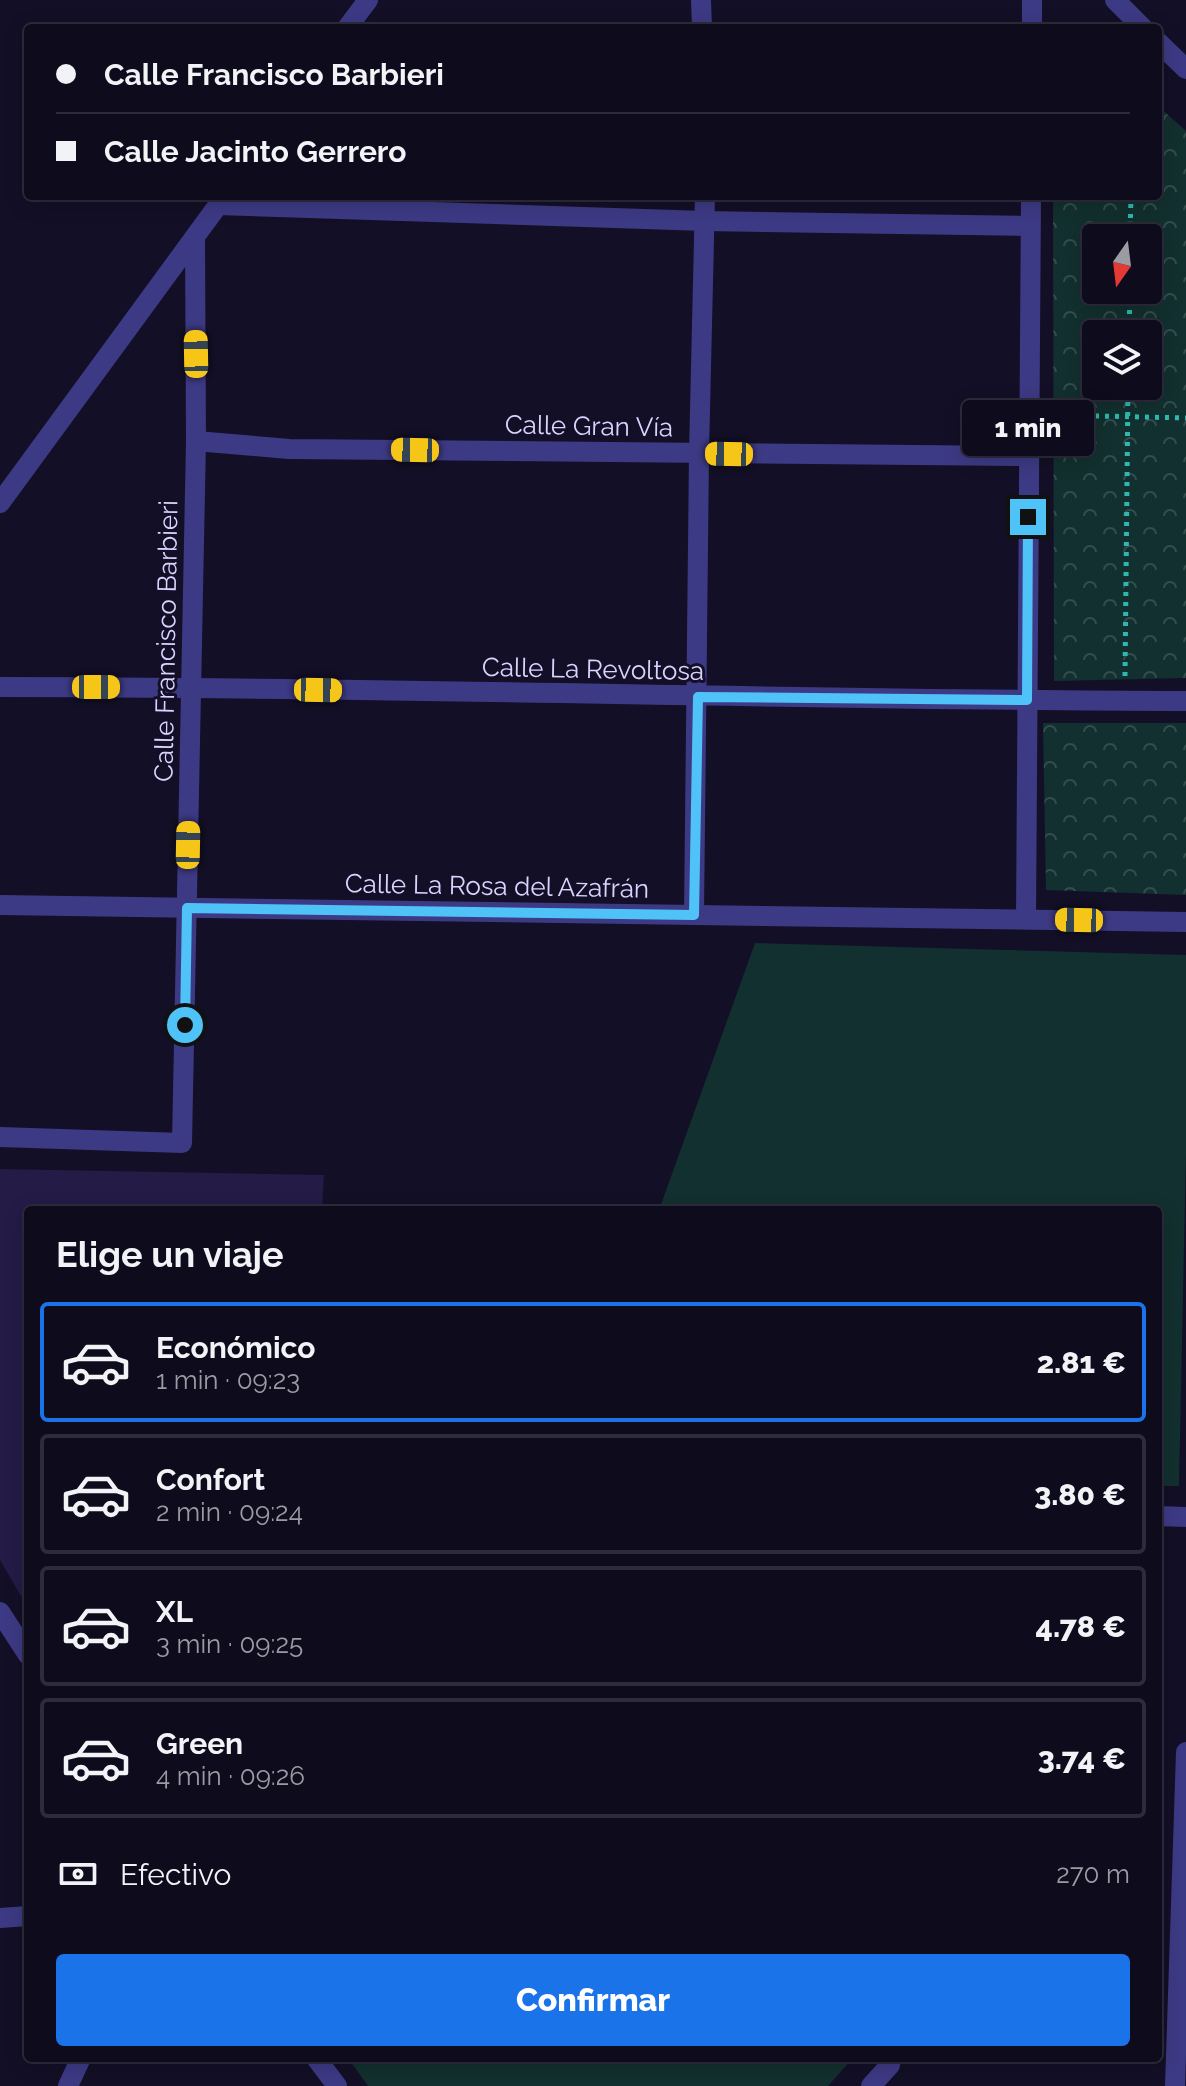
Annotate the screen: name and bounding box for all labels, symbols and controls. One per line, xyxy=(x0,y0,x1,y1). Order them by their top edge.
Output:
text: Calle Francisco Barbieri xyxy=(104,57,444,92)
text: Calle Jacinto Gerrero xyxy=(104,134,406,169)
north arrow xyxy=(1082,224,1162,304)
map controls xyxy=(1082,224,1162,400)
button: layers xyxy=(1082,320,1162,400)
car xyxy=(184,330,208,378)
callout: 1 min xyxy=(962,401,1094,457)
street label: Calle Gran Vía xyxy=(505,410,673,442)
text: 1 min xyxy=(995,413,1061,443)
car xyxy=(391,438,439,462)
car xyxy=(705,442,753,466)
route end xyxy=(1010,499,1046,535)
street label: Calle Francisco Barbieri xyxy=(149,500,183,782)
street label: Calle La Revoltosa xyxy=(482,652,704,686)
car xyxy=(72,675,120,699)
car xyxy=(294,678,342,702)
car xyxy=(176,821,200,869)
street label: Calle La Rosa del Azafrán xyxy=(345,868,649,904)
car xyxy=(1055,908,1103,932)
route start xyxy=(167,1007,203,1043)
text: Elige un viaje xyxy=(56,1233,284,1275)
icon: car xyxy=(60,1326,132,1398)
text: Económico xyxy=(156,1330,316,1365)
text: 2.81 € xyxy=(1037,1345,1126,1380)
text: 1 min · 09:23 xyxy=(156,1365,300,1395)
icon: car xyxy=(60,1458,132,1530)
text: Confort xyxy=(156,1462,265,1497)
text: 3.80 € xyxy=(1034,1477,1126,1512)
text: 2 min · 09:24 xyxy=(156,1497,303,1527)
icon: car xyxy=(60,1590,132,1662)
text: XL xyxy=(156,1594,193,1629)
text: 4.78 € xyxy=(1036,1609,1126,1644)
text: 3 min · 09:25 xyxy=(156,1629,303,1659)
icon: car xyxy=(60,1722,132,1794)
text: Green xyxy=(156,1726,243,1761)
text: 3.74 € xyxy=(1038,1741,1126,1776)
text: 4 min · 09:26 xyxy=(156,1761,305,1791)
icon: cash xyxy=(56,1852,100,1896)
text: Efectivo xyxy=(120,1857,231,1892)
text: 270 m xyxy=(1056,1859,1130,1889)
button: Confirmar xyxy=(56,1954,1130,2046)

